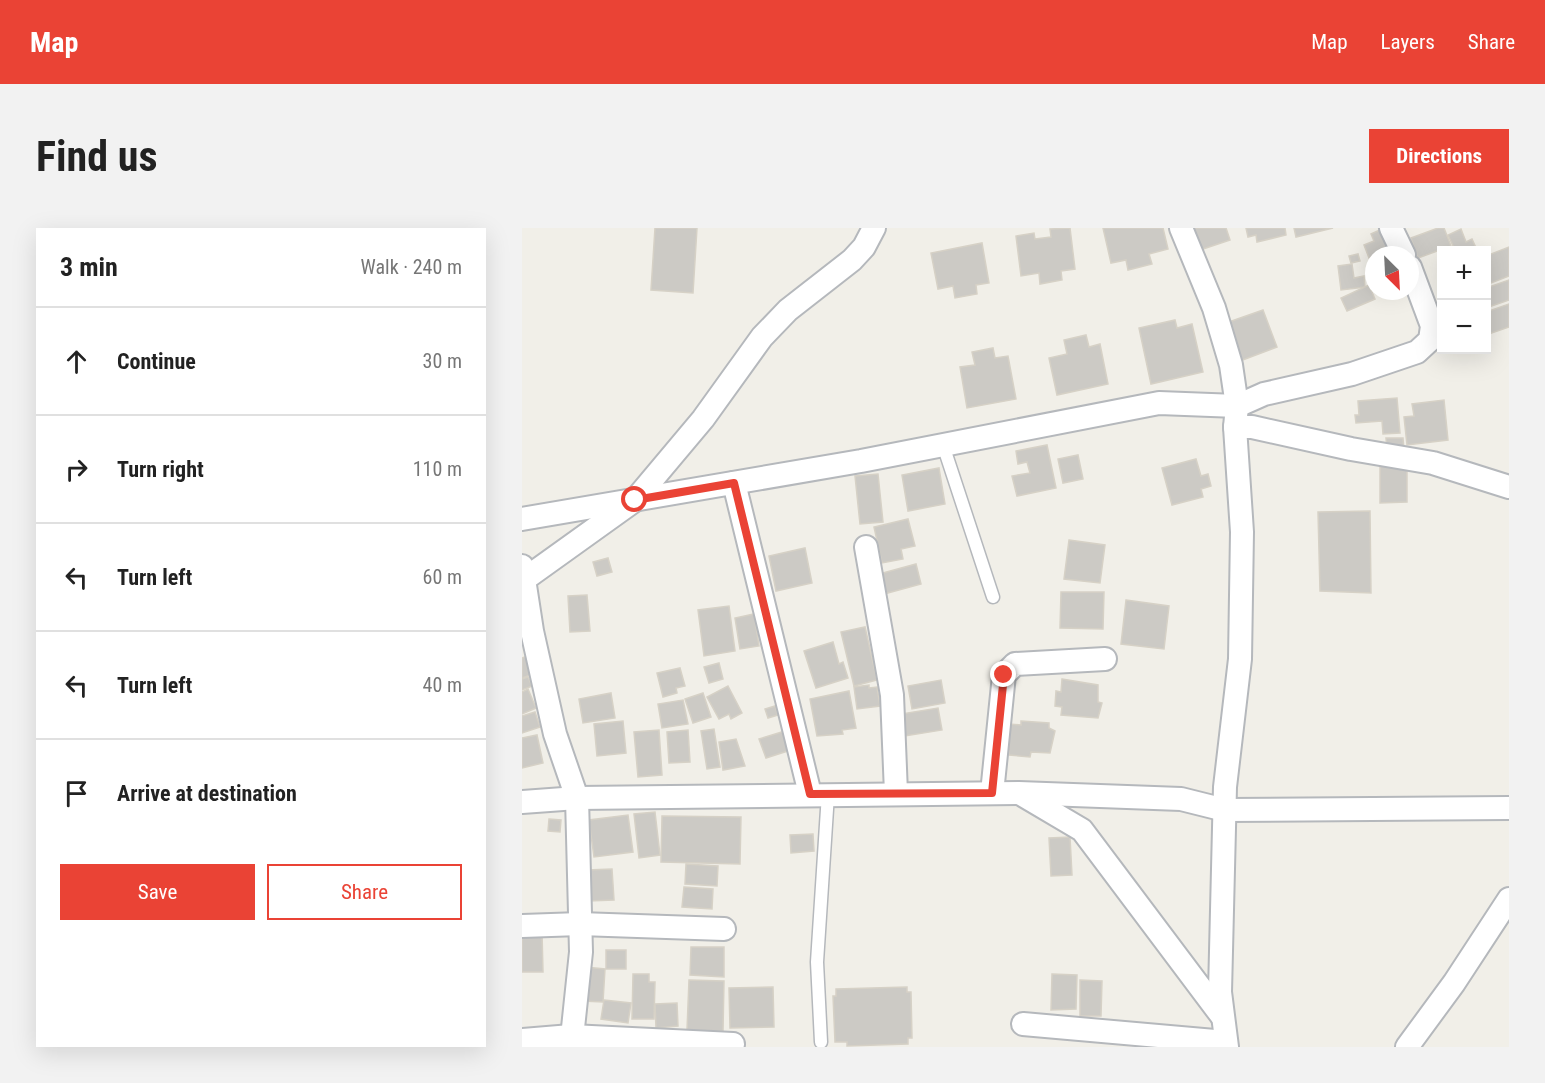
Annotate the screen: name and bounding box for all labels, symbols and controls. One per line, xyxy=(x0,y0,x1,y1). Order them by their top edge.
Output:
text: Map xyxy=(30,26,78,59)
text: Map xyxy=(1311,30,1348,54)
text: Layers xyxy=(1381,30,1435,54)
text: Share xyxy=(1468,30,1515,54)
button: Directions xyxy=(1369,129,1509,183)
text: Find us xyxy=(36,132,157,181)
north arrow xyxy=(1365,246,1419,300)
map controls xyxy=(1437,246,1491,354)
button: + xyxy=(1437,246,1491,300)
text: 3 min xyxy=(60,252,118,282)
text: Walk · 240 m xyxy=(361,255,462,279)
button: − xyxy=(1437,300,1491,354)
icon: ahead xyxy=(60,345,93,378)
text: Continue xyxy=(117,349,196,374)
text: 30 m xyxy=(423,349,462,373)
icon: right xyxy=(60,453,93,486)
text: Turn right xyxy=(117,457,204,482)
text: 110 m xyxy=(413,457,462,481)
route start xyxy=(621,486,647,512)
icon: left xyxy=(60,561,93,594)
text: Turn left xyxy=(117,565,192,590)
text: 60 m xyxy=(423,565,462,589)
route end xyxy=(990,661,1016,687)
icon: left xyxy=(60,669,93,702)
text: Turn left xyxy=(117,673,192,698)
text: 40 m xyxy=(423,673,462,697)
icon: arrive xyxy=(60,777,93,810)
text: Arrive at destination xyxy=(117,781,297,806)
button: Save xyxy=(60,864,255,920)
button: Share xyxy=(267,864,462,920)

